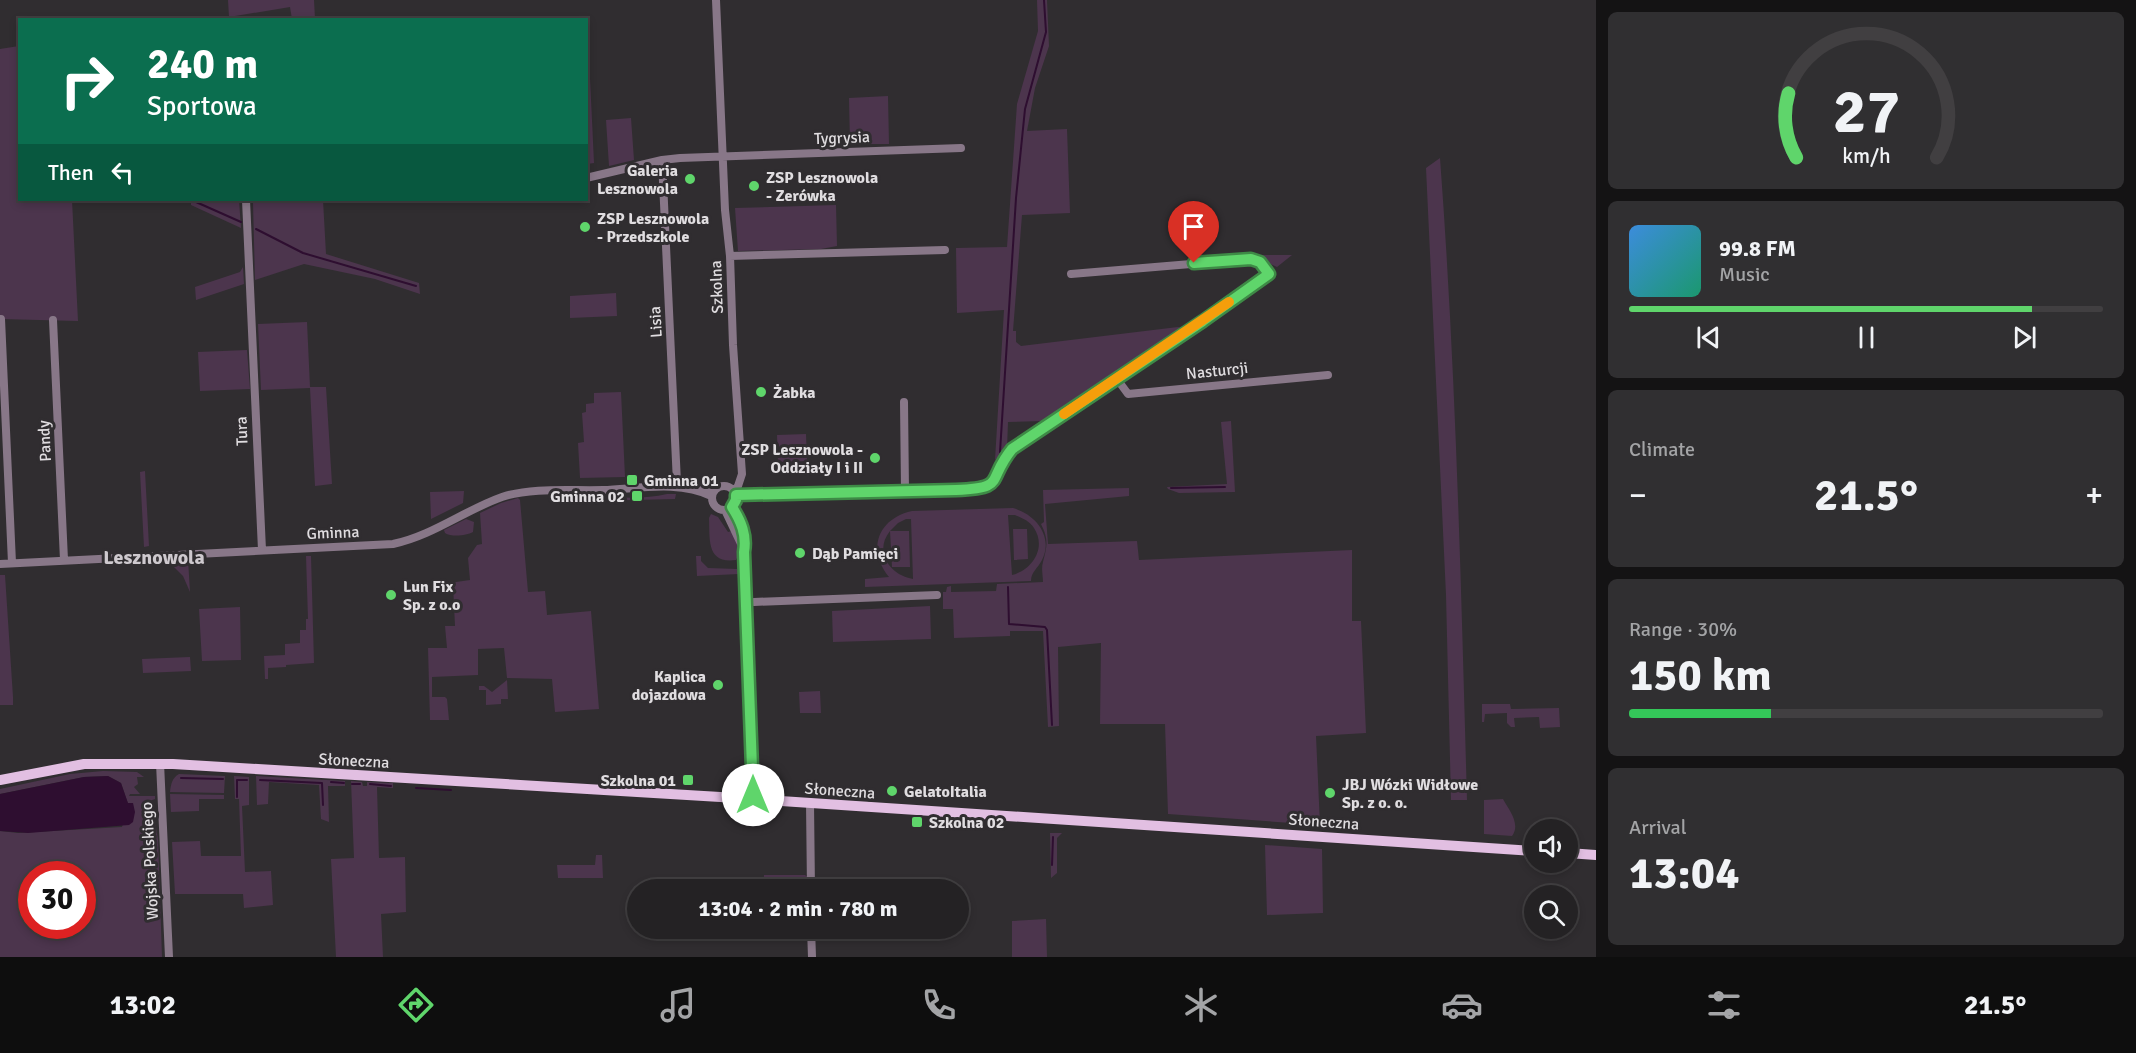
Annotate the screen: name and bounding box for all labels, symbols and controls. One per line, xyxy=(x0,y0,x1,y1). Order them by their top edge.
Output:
text: 240 m xyxy=(147,39,258,90)
icon: right xyxy=(48,42,126,120)
text: 27 xyxy=(1832,73,1900,150)
text: Sportowa xyxy=(147,90,257,123)
street label: Tygrysia xyxy=(814,127,870,149)
text: km/h xyxy=(1842,143,1890,169)
icon: left xyxy=(106,156,139,189)
text: Then xyxy=(48,159,94,186)
place label: Galeria Lesznowola xyxy=(597,161,678,199)
place label: ZSP Lesznowola - Zerówka xyxy=(766,168,878,206)
marker: Galeria Lesznowola xyxy=(683,172,697,186)
marker: ZSP Lesznowola - Zerówka xyxy=(747,179,761,193)
pin xyxy=(1168,201,1219,263)
place label: ZSP Lesznowola - Przedszkole xyxy=(597,209,709,247)
icon: arrive xyxy=(1177,210,1210,243)
marker: ZSP Lesznowola - Przedszkole xyxy=(578,220,592,234)
text: 99.8 FM xyxy=(1719,235,1796,262)
street label: Szkolna xyxy=(706,260,728,314)
text: Music xyxy=(1719,262,1770,287)
street label: Lisia xyxy=(645,306,667,338)
icon: previous xyxy=(1692,321,1725,354)
icon: pause xyxy=(1850,321,1883,354)
icon: next xyxy=(2008,321,2041,354)
street label: Nasturcji xyxy=(1185,358,1249,384)
place label: Żabka xyxy=(773,383,815,403)
marker: Żabka xyxy=(754,385,768,399)
street label: Tura xyxy=(231,416,253,446)
street label: Pandy xyxy=(34,419,56,462)
text: Climate xyxy=(1629,437,1695,462)
place label: ZSP Lesznowola - Oddziały I i II xyxy=(741,440,863,478)
marker: ZSP Lesznowola - Oddziały I i II xyxy=(868,451,882,465)
text: 21.5° xyxy=(1814,468,1918,523)
place label: Gminna 01 xyxy=(644,471,719,491)
marker: Gminna 01 xyxy=(625,473,639,487)
text: − xyxy=(1629,475,1647,516)
text: + xyxy=(2085,475,2103,516)
place label: Gminna 02 xyxy=(550,487,625,507)
marker: Gminna 02 xyxy=(630,489,644,503)
street label: Gminna xyxy=(306,522,360,544)
place label: Dąb Pamięci xyxy=(812,544,898,564)
district label: Lesznowola xyxy=(103,545,205,570)
marker: Dąb Pamięci xyxy=(793,546,807,560)
place label: Lun Fix Sp. z o.o xyxy=(403,577,460,615)
marker: Lun Fix Sp. z o.o xyxy=(384,588,398,602)
text: Range · 30% xyxy=(1629,617,1737,642)
text: 150 km xyxy=(1629,648,1772,703)
place label: Kaplica dojazdowa xyxy=(632,667,706,705)
marker: Kaplica dojazdowa xyxy=(711,678,725,692)
street label: Słoneczna xyxy=(318,749,390,773)
position arrow xyxy=(721,763,785,827)
place label: Szkolna 01 xyxy=(601,771,676,791)
marker: Szkolna 01 xyxy=(681,773,695,787)
place label: JBJ Wózki Widłowe Sp. z o. o. xyxy=(1342,775,1478,813)
street label: Słoneczna xyxy=(804,779,876,803)
place label: GelatoItalia xyxy=(904,782,987,802)
marker: GelatoItalia xyxy=(885,784,899,798)
marker: JBJ Wózki Widłowe Sp. z o. o. xyxy=(1323,786,1337,800)
street label: Wojska Polskiego xyxy=(137,801,163,920)
street label: Słoneczna xyxy=(1288,810,1360,834)
place label: Szkolna 02 xyxy=(929,813,1004,833)
marker: Szkolna 02 xyxy=(910,815,924,829)
text: Arrival xyxy=(1629,815,1687,840)
map controls xyxy=(1524,819,1578,939)
button: sound xyxy=(1524,819,1578,873)
text: 13:04 xyxy=(1629,846,1739,901)
speed limit sign: 30 xyxy=(18,861,96,939)
button: search xyxy=(1524,885,1578,939)
text: 13:04 · 2 min · 780 m xyxy=(698,895,898,922)
icon: directions xyxy=(395,984,437,1026)
icon: music xyxy=(657,984,699,1026)
icon: phone xyxy=(918,984,960,1026)
icon: climate xyxy=(1180,984,1222,1026)
icon: car xyxy=(1441,984,1483,1026)
icon: filters xyxy=(1703,984,1745,1026)
text: 13:02 xyxy=(110,989,176,1022)
text: 21.5° xyxy=(1964,989,2026,1022)

